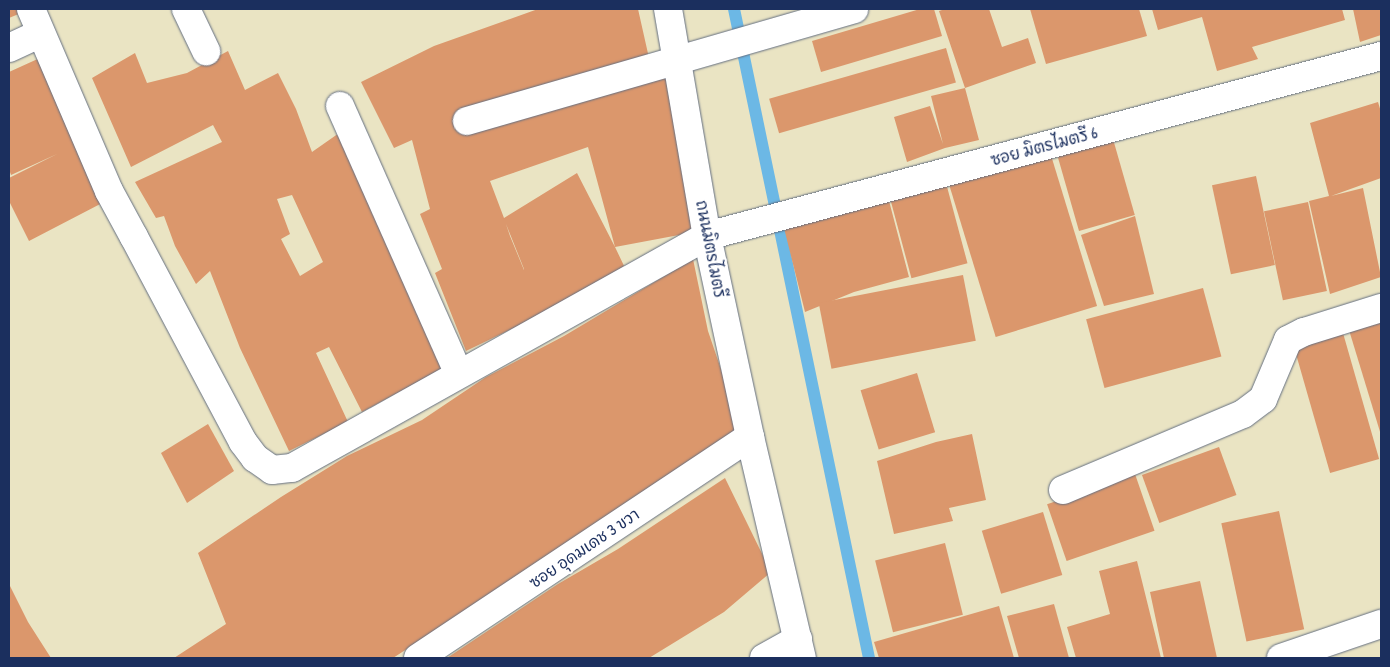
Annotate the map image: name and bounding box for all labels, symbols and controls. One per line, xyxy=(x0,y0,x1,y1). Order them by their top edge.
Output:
street label: ซอย มิตรไมตรี 6 xyxy=(988,123,1100,169)
street label: ถนนมิตรไมตรี xyxy=(692,199,730,299)
street label: ซอย อุดมเดช 3 ขวา xyxy=(525,504,643,592)

